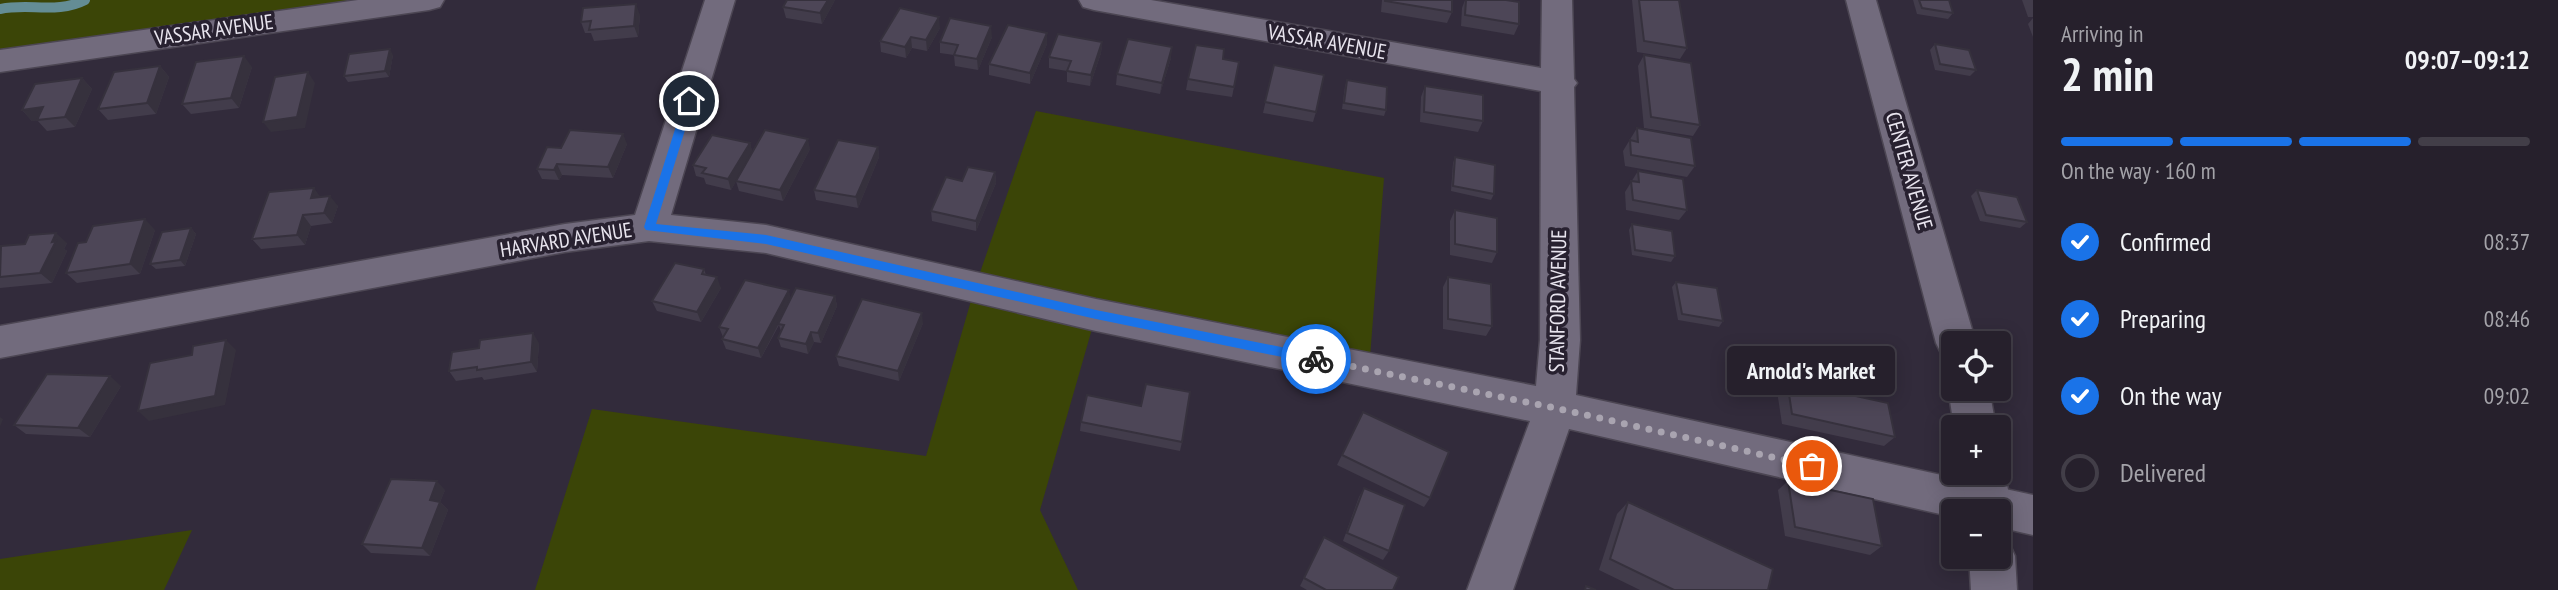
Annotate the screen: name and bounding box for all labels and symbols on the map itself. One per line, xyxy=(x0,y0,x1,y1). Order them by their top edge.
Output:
street label: VASSAR AVENUE xyxy=(152,8,275,51)
street label: VASSAR AVENUE xyxy=(1265,18,1388,65)
pin xyxy=(659,71,719,131)
street label: CENTER AVENUE xyxy=(1880,109,1939,233)
street label: HARVARD AVENUE xyxy=(498,216,634,263)
street label: STANFORD AVENUE xyxy=(1543,229,1572,373)
courier xyxy=(1281,324,1351,394)
callout: Arnold's Market xyxy=(1728,347,1896,396)
pin xyxy=(1782,436,1842,496)

